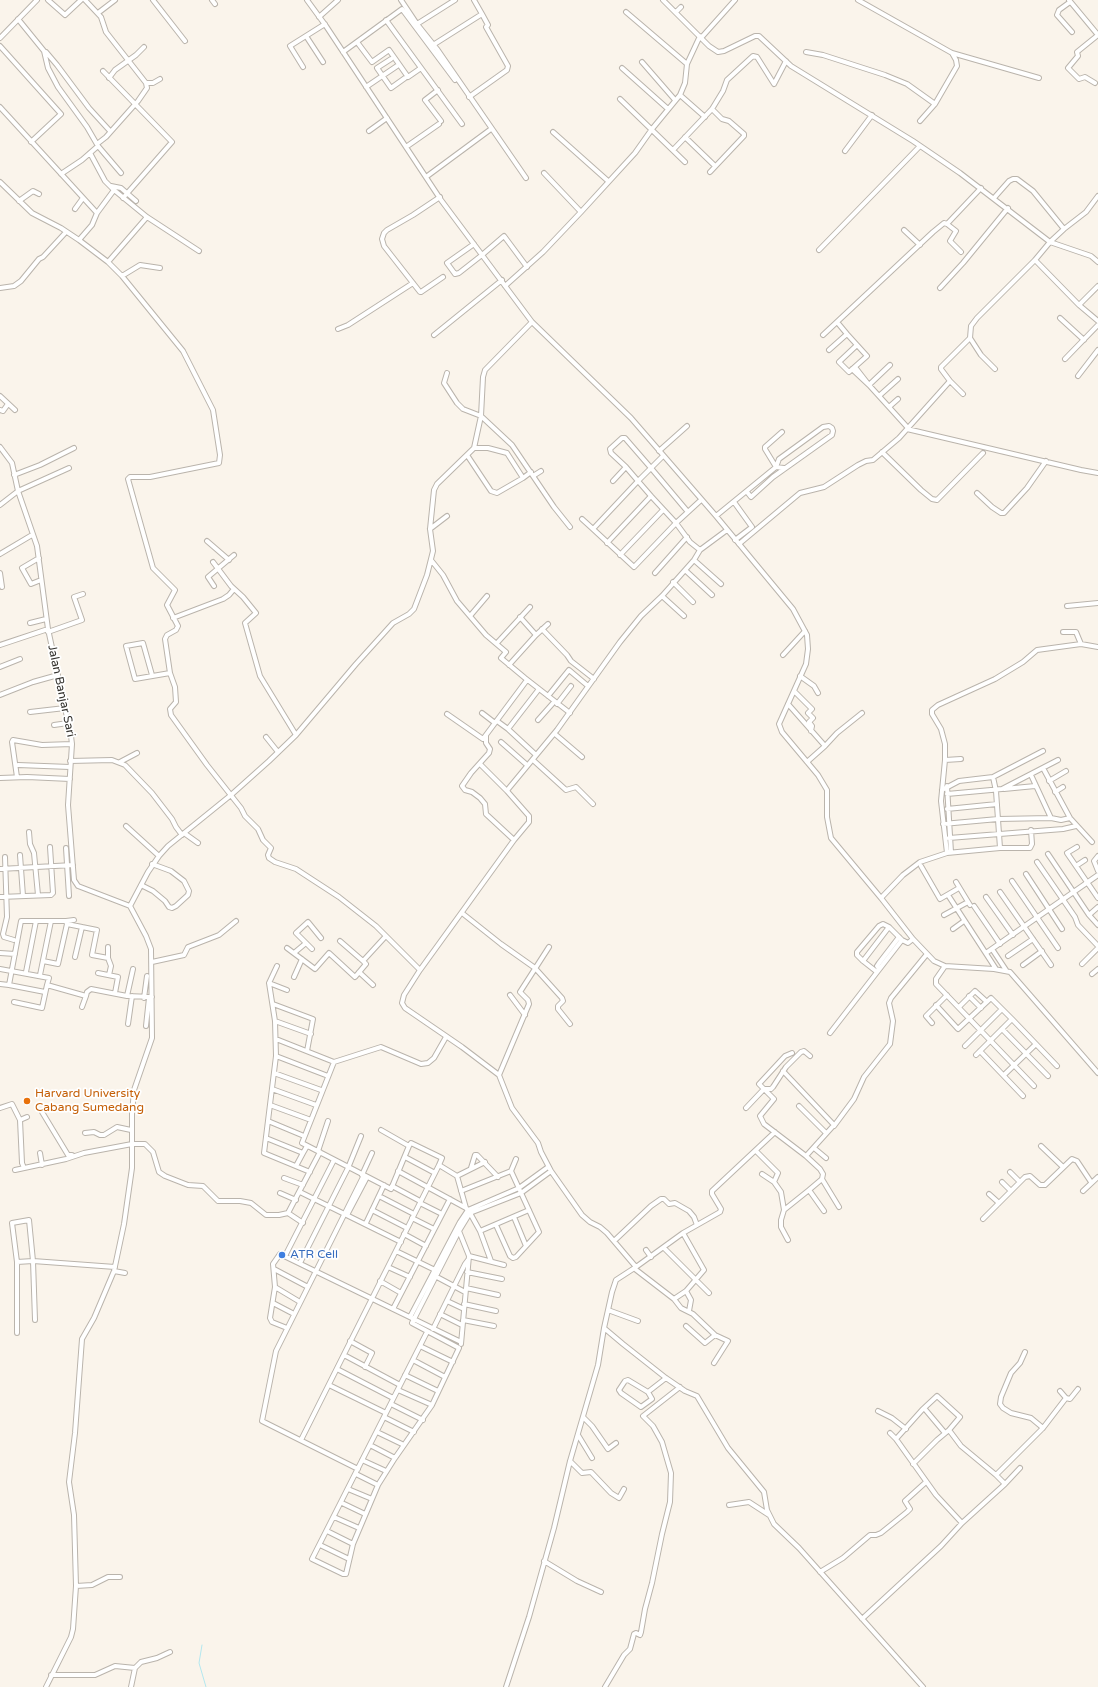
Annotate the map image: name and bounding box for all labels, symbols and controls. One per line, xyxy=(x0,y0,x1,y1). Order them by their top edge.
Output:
street label: Jalan Banjar Sari xyxy=(44,643,78,739)
place label: Harvard University Cabang Sumedang xyxy=(35,1087,144,1115)
marker: Harvard University Cabang Sumedang xyxy=(22,1096,32,1106)
place label: ATR Cell xyxy=(290,1248,338,1262)
marker: ATR Cell xyxy=(277,1250,287,1260)

